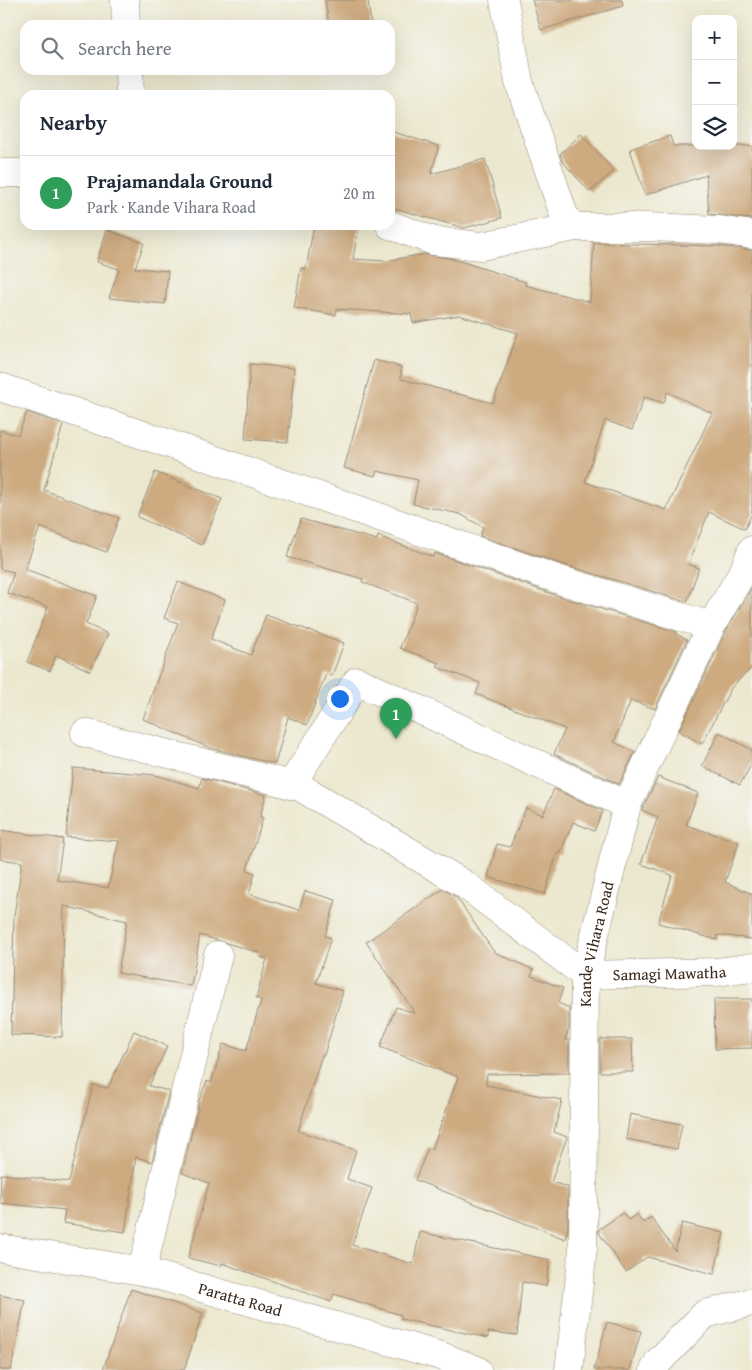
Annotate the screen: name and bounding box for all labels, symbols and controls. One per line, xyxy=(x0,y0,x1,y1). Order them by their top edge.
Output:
map controls xyxy=(692,15,737,150)
button: + xyxy=(692,15,737,60)
search box xyxy=(20,20,395,75)
icon: search xyxy=(38,34,66,62)
text: Search here xyxy=(78,34,172,62)
button: − xyxy=(692,60,737,105)
button: layers xyxy=(692,105,737,150)
text: Nearby xyxy=(40,107,107,138)
text: Prajamandala Ground xyxy=(87,167,273,195)
text: 1 xyxy=(52,181,60,205)
text: 20 m xyxy=(343,181,375,205)
text: Park · Kande Vihara Road xyxy=(87,195,256,219)
your location xyxy=(327,686,353,712)
pin: 1 xyxy=(380,698,412,739)
street label: Kande Vihara Road xyxy=(573,878,620,1007)
street label: Samagi Mawatha xyxy=(612,959,728,986)
street label: Paratta Road xyxy=(196,1276,285,1322)

